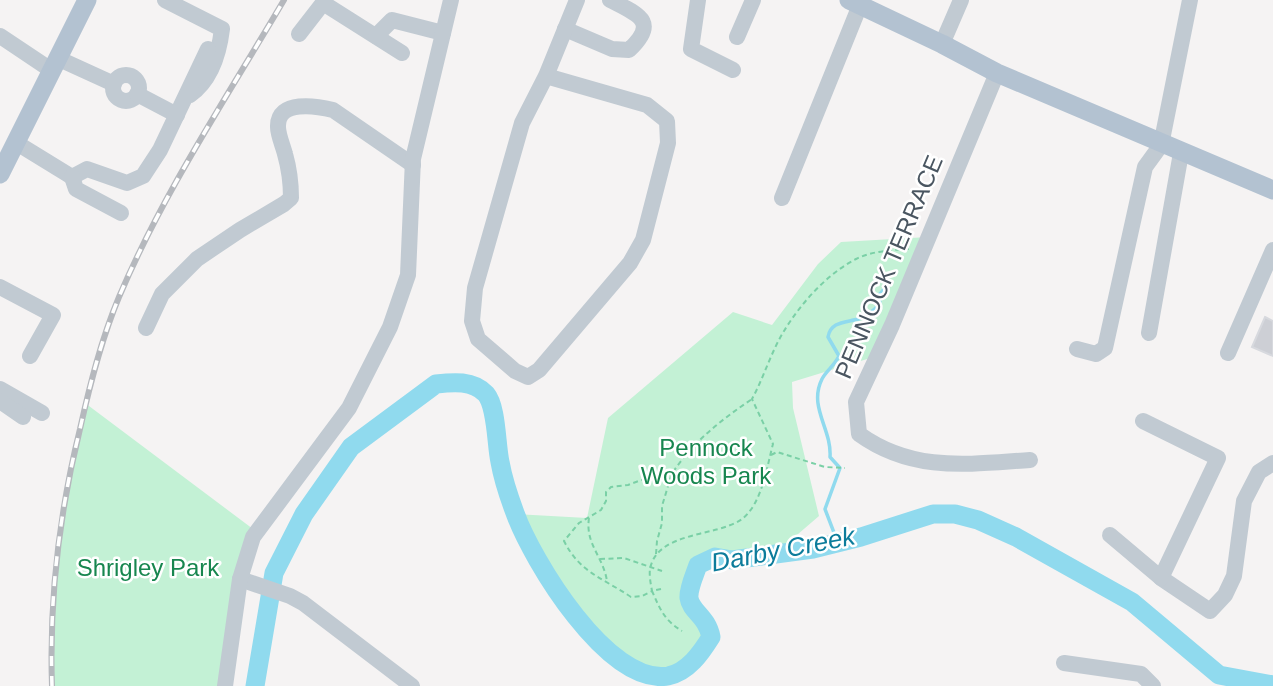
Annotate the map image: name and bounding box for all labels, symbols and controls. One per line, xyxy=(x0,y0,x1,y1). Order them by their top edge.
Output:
street label: PENNOCK TERRACE xyxy=(829,151,948,382)
park label: Pennock Woods Park xyxy=(641,434,772,489)
water label: Darby Creek xyxy=(709,520,859,578)
park label: Shrigley Park xyxy=(77,554,220,581)

